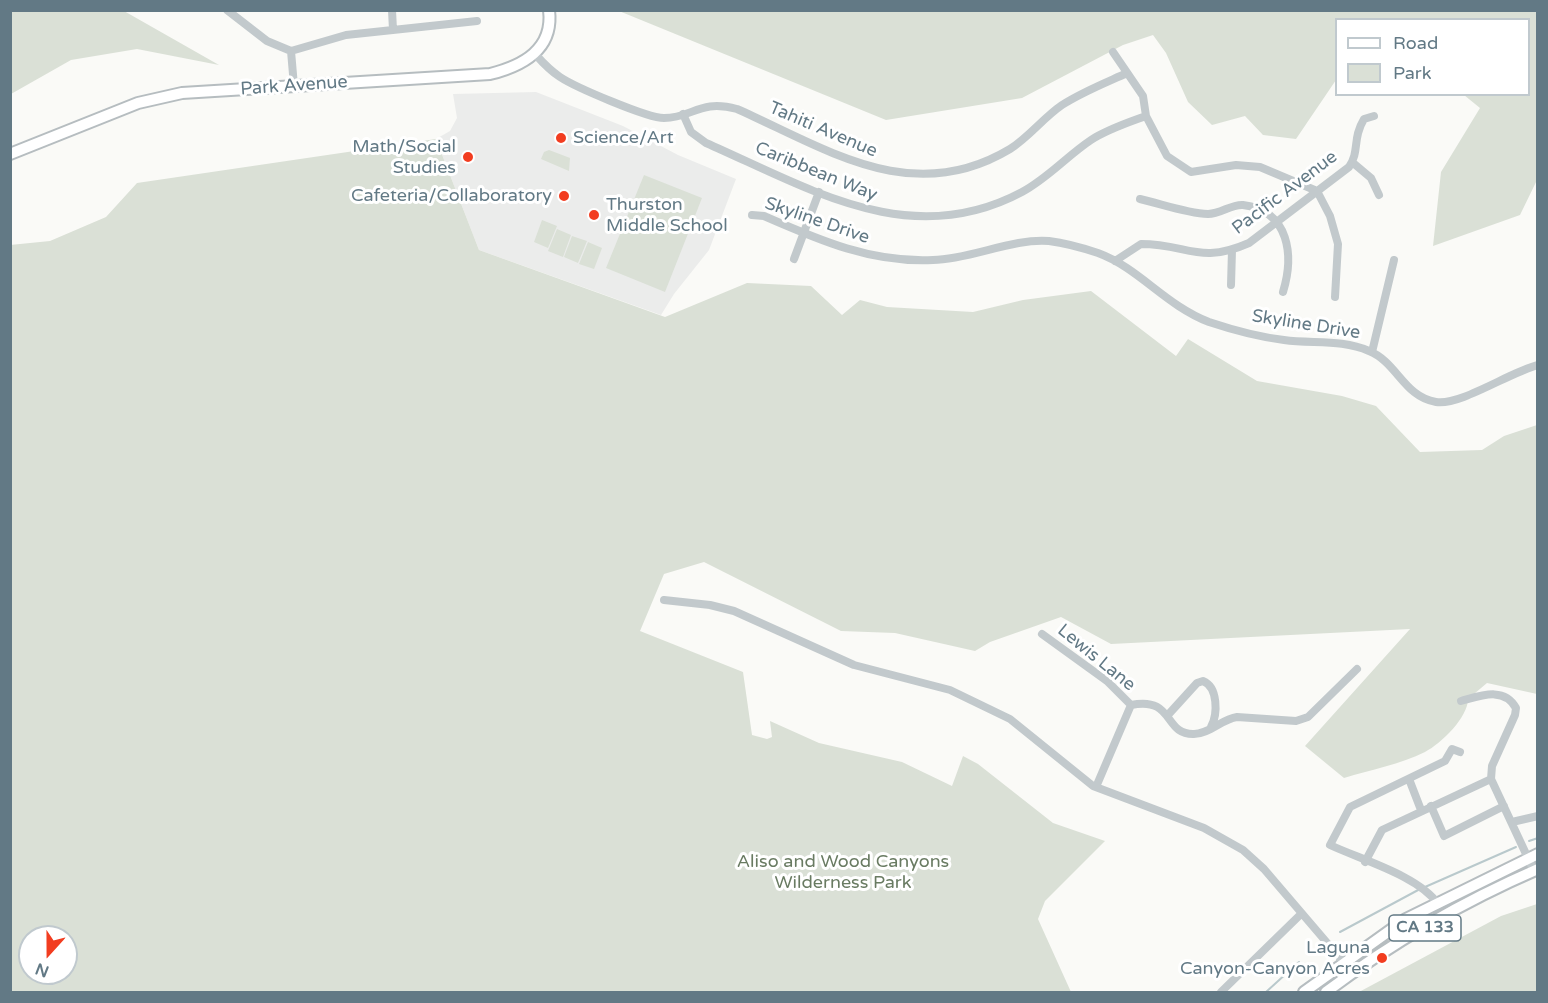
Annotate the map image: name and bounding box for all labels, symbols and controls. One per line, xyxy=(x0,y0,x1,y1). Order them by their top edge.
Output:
legend xyxy=(1335,18,1530,96)
text: Road xyxy=(1393,32,1438,54)
text: Park xyxy=(1393,62,1431,84)
street label: Park Avenue xyxy=(240,71,348,101)
street label: Tahiti Avenue xyxy=(766,97,880,163)
place label: Science/Art xyxy=(573,127,674,149)
marker: Science/Art xyxy=(554,131,568,145)
place label: Math/Social Studies xyxy=(352,136,456,178)
street label: Caribbean Way xyxy=(752,138,880,206)
street label: Pacific Avenue xyxy=(1228,146,1342,240)
marker: Math/Social Studies xyxy=(461,150,475,164)
place label: Cafeteria/Collaboratory xyxy=(351,185,552,207)
marker: Cafeteria/Collaboratory xyxy=(557,189,571,203)
street label: Skyline Drive xyxy=(762,193,872,249)
place label: Thurston Middle School xyxy=(606,194,728,236)
marker: Thurston Middle School xyxy=(587,208,601,222)
street label: Skyline Drive xyxy=(1250,306,1362,344)
street label: Lewis Lane xyxy=(1053,620,1139,696)
park label: Aliso and Wood Canyons Wilderness Park xyxy=(737,851,949,894)
road number: CA 133 xyxy=(1389,915,1461,941)
north arrow xyxy=(18,925,78,985)
place label: Laguna Canyon-Canyon Acres xyxy=(1180,937,1370,980)
marker: Laguna Canyon-Canyon Acres xyxy=(1375,951,1389,965)
text: N xyxy=(33,958,52,982)

